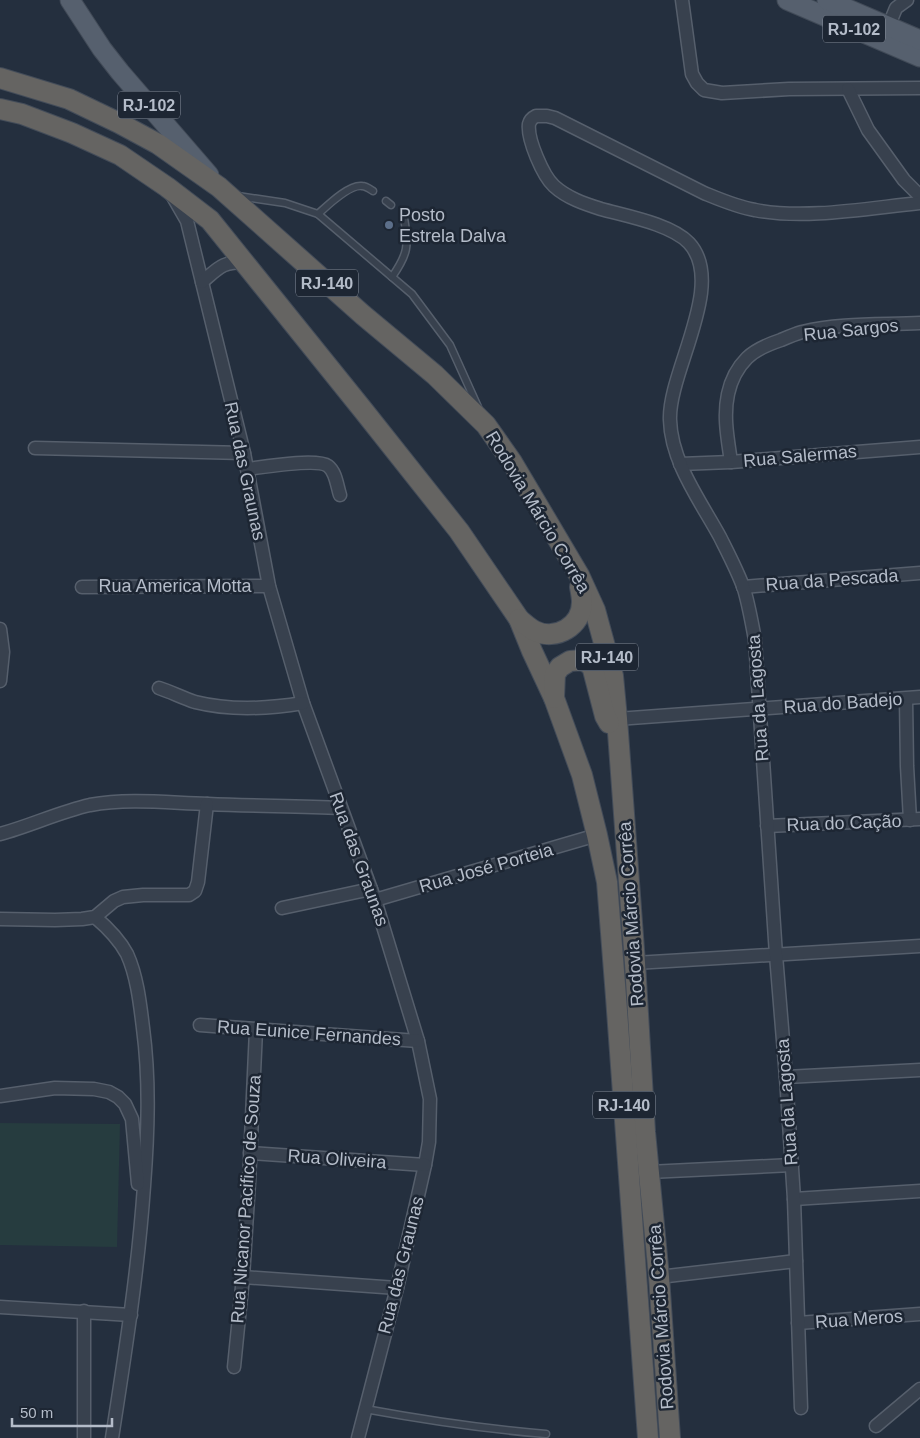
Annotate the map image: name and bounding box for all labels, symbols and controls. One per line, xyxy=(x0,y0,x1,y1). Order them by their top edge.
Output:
road number: RJ-102 xyxy=(823,15,885,42)
road number: RJ-102 xyxy=(118,92,180,118)
place label: Posto Estrela Dalva xyxy=(399,205,507,246)
marker: Posto Estrela Dalva xyxy=(383,219,395,231)
road number: RJ-140 xyxy=(296,270,358,296)
street label: Rua Sargos xyxy=(803,315,899,345)
street label: Rua das Graunas xyxy=(221,400,269,542)
street label: Rodovia Márcio Corrêa xyxy=(482,428,595,597)
street label: Rua Salermas xyxy=(742,441,858,471)
street label: Rua da Pescada xyxy=(765,565,900,595)
street label: Rua America Motta xyxy=(98,576,253,596)
street label: Rua da Lagosta xyxy=(744,633,772,762)
road number: RJ-140 xyxy=(576,644,638,670)
street label: Rua do Badejo xyxy=(783,689,903,717)
street label: Rua das Graunas xyxy=(325,789,393,929)
street label: Rua do Cação xyxy=(786,811,902,835)
street label: Rodovia Márcio Corrêa xyxy=(615,820,647,1007)
street label: Rua José Porteia xyxy=(417,839,556,897)
street label: Rua Eunice Fernandes xyxy=(216,1017,402,1049)
street label: Rua da Lagosta xyxy=(773,1037,801,1166)
street label: Rua Nicanor Pacifico de Souza xyxy=(227,1073,265,1324)
road number: RJ-140 xyxy=(593,1092,655,1118)
street label: Rua Oliveira xyxy=(287,1146,388,1172)
street label: Rua das Graunas xyxy=(374,1194,428,1336)
street label: Rodovia Márcio Corrêa xyxy=(645,1223,677,1410)
street label: Rua Meros xyxy=(814,1306,904,1332)
scale bar xyxy=(12,1396,112,1428)
text: 50 m xyxy=(20,1404,53,1421)

